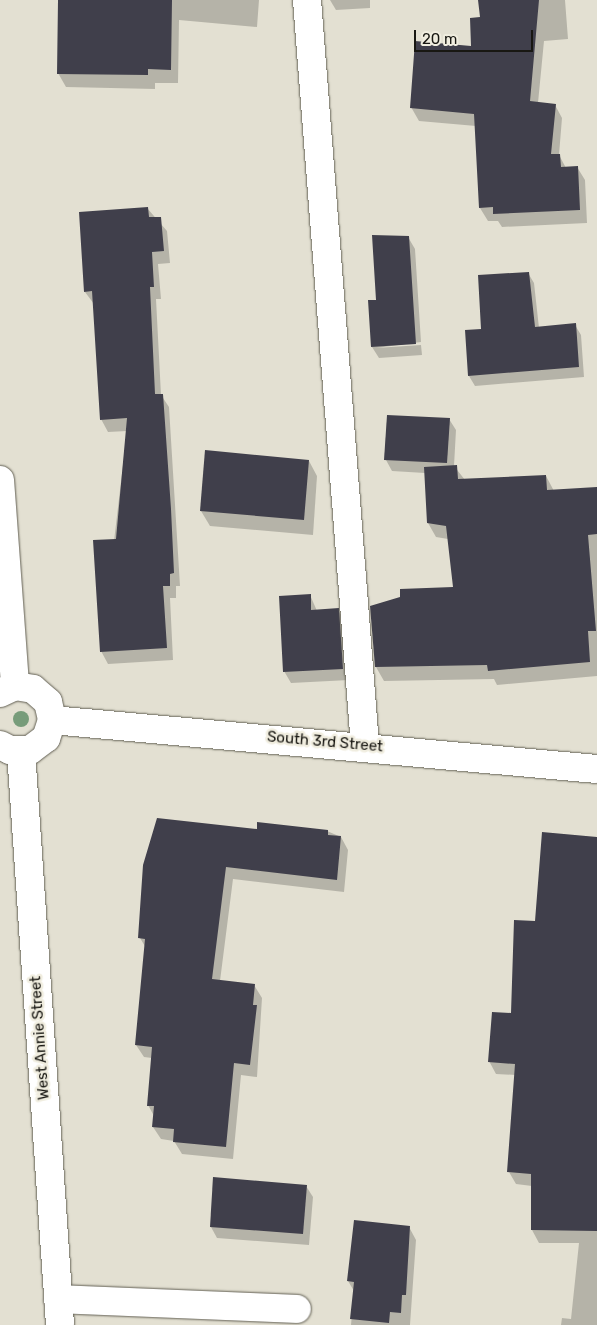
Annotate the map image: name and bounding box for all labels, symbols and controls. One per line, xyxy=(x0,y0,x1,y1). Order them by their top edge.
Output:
scale bar xyxy=(417,20,536,52)
text: 20 m xyxy=(422,30,457,48)
street label: South 3rd Street xyxy=(266,728,384,756)
street label: West Annie Street xyxy=(27,975,53,1101)

